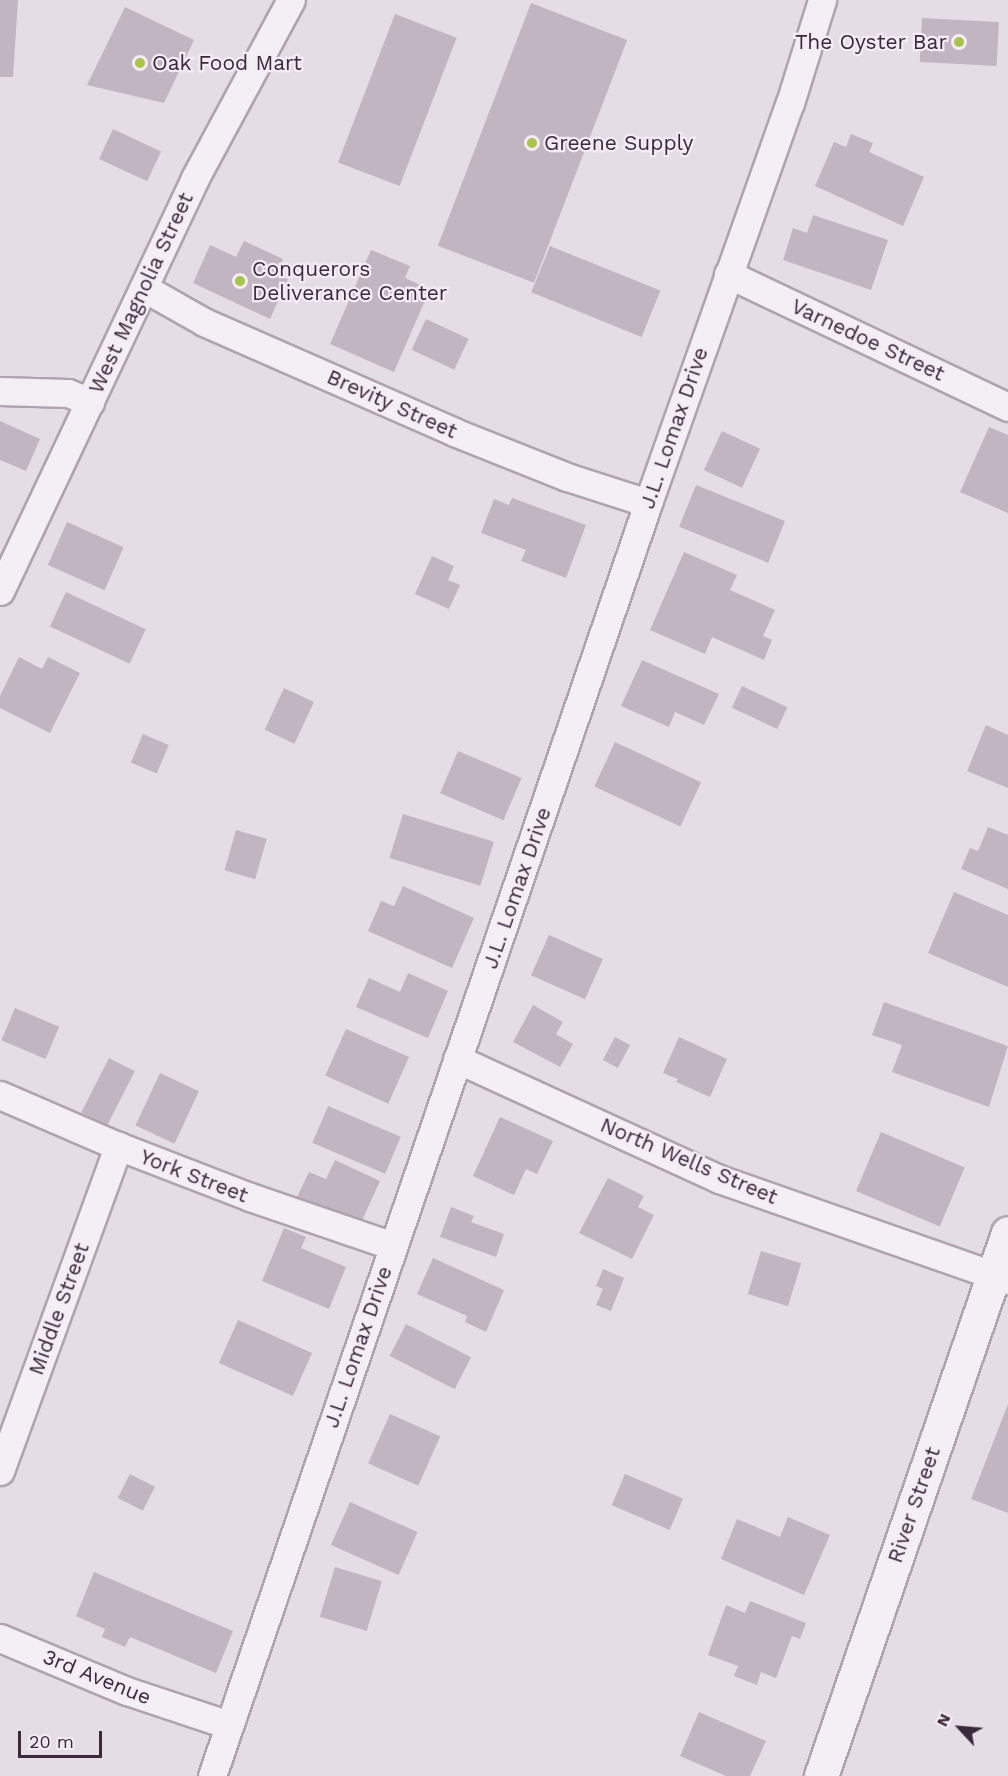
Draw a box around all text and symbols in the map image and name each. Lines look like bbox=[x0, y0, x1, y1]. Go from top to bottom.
place label: The Oyster Bar bbox=[794, 29, 947, 55]
marker: The Oyster Bar bbox=[952, 35, 966, 49]
place label: Oak Food Mart bbox=[152, 50, 302, 76]
marker: Oak Food Mart bbox=[133, 56, 147, 70]
place label: Greene Supply bbox=[544, 130, 693, 156]
marker: Greene Supply bbox=[525, 136, 539, 150]
street label: West Magnolia Street bbox=[83, 188, 199, 398]
place label: Conquerors Deliverance Center bbox=[252, 256, 447, 306]
marker: Conquerors Deliverance Center bbox=[233, 274, 247, 288]
street label: Varnedoe Street bbox=[787, 293, 949, 387]
street label: J.L. Lomax Drive bbox=[634, 344, 714, 512]
street label: Brevity Street bbox=[323, 364, 461, 444]
street label: J.L. Lomax Drive bbox=[477, 804, 557, 972]
street label: North Wells Street bbox=[596, 1112, 782, 1210]
street label: York Street bbox=[136, 1144, 252, 1208]
street label: Middle Street bbox=[23, 1239, 95, 1379]
street label: J.L. Lomax Drive bbox=[318, 1263, 398, 1431]
street label: River Street bbox=[882, 1443, 946, 1567]
street label: 3rd Avenue bbox=[39, 1644, 155, 1710]
north arrow bbox=[930, 1698, 990, 1758]
text: N bbox=[932, 1710, 955, 1729]
scale bar bbox=[21, 1719, 105, 1757]
text: 20 m bbox=[29, 1731, 74, 1752]

